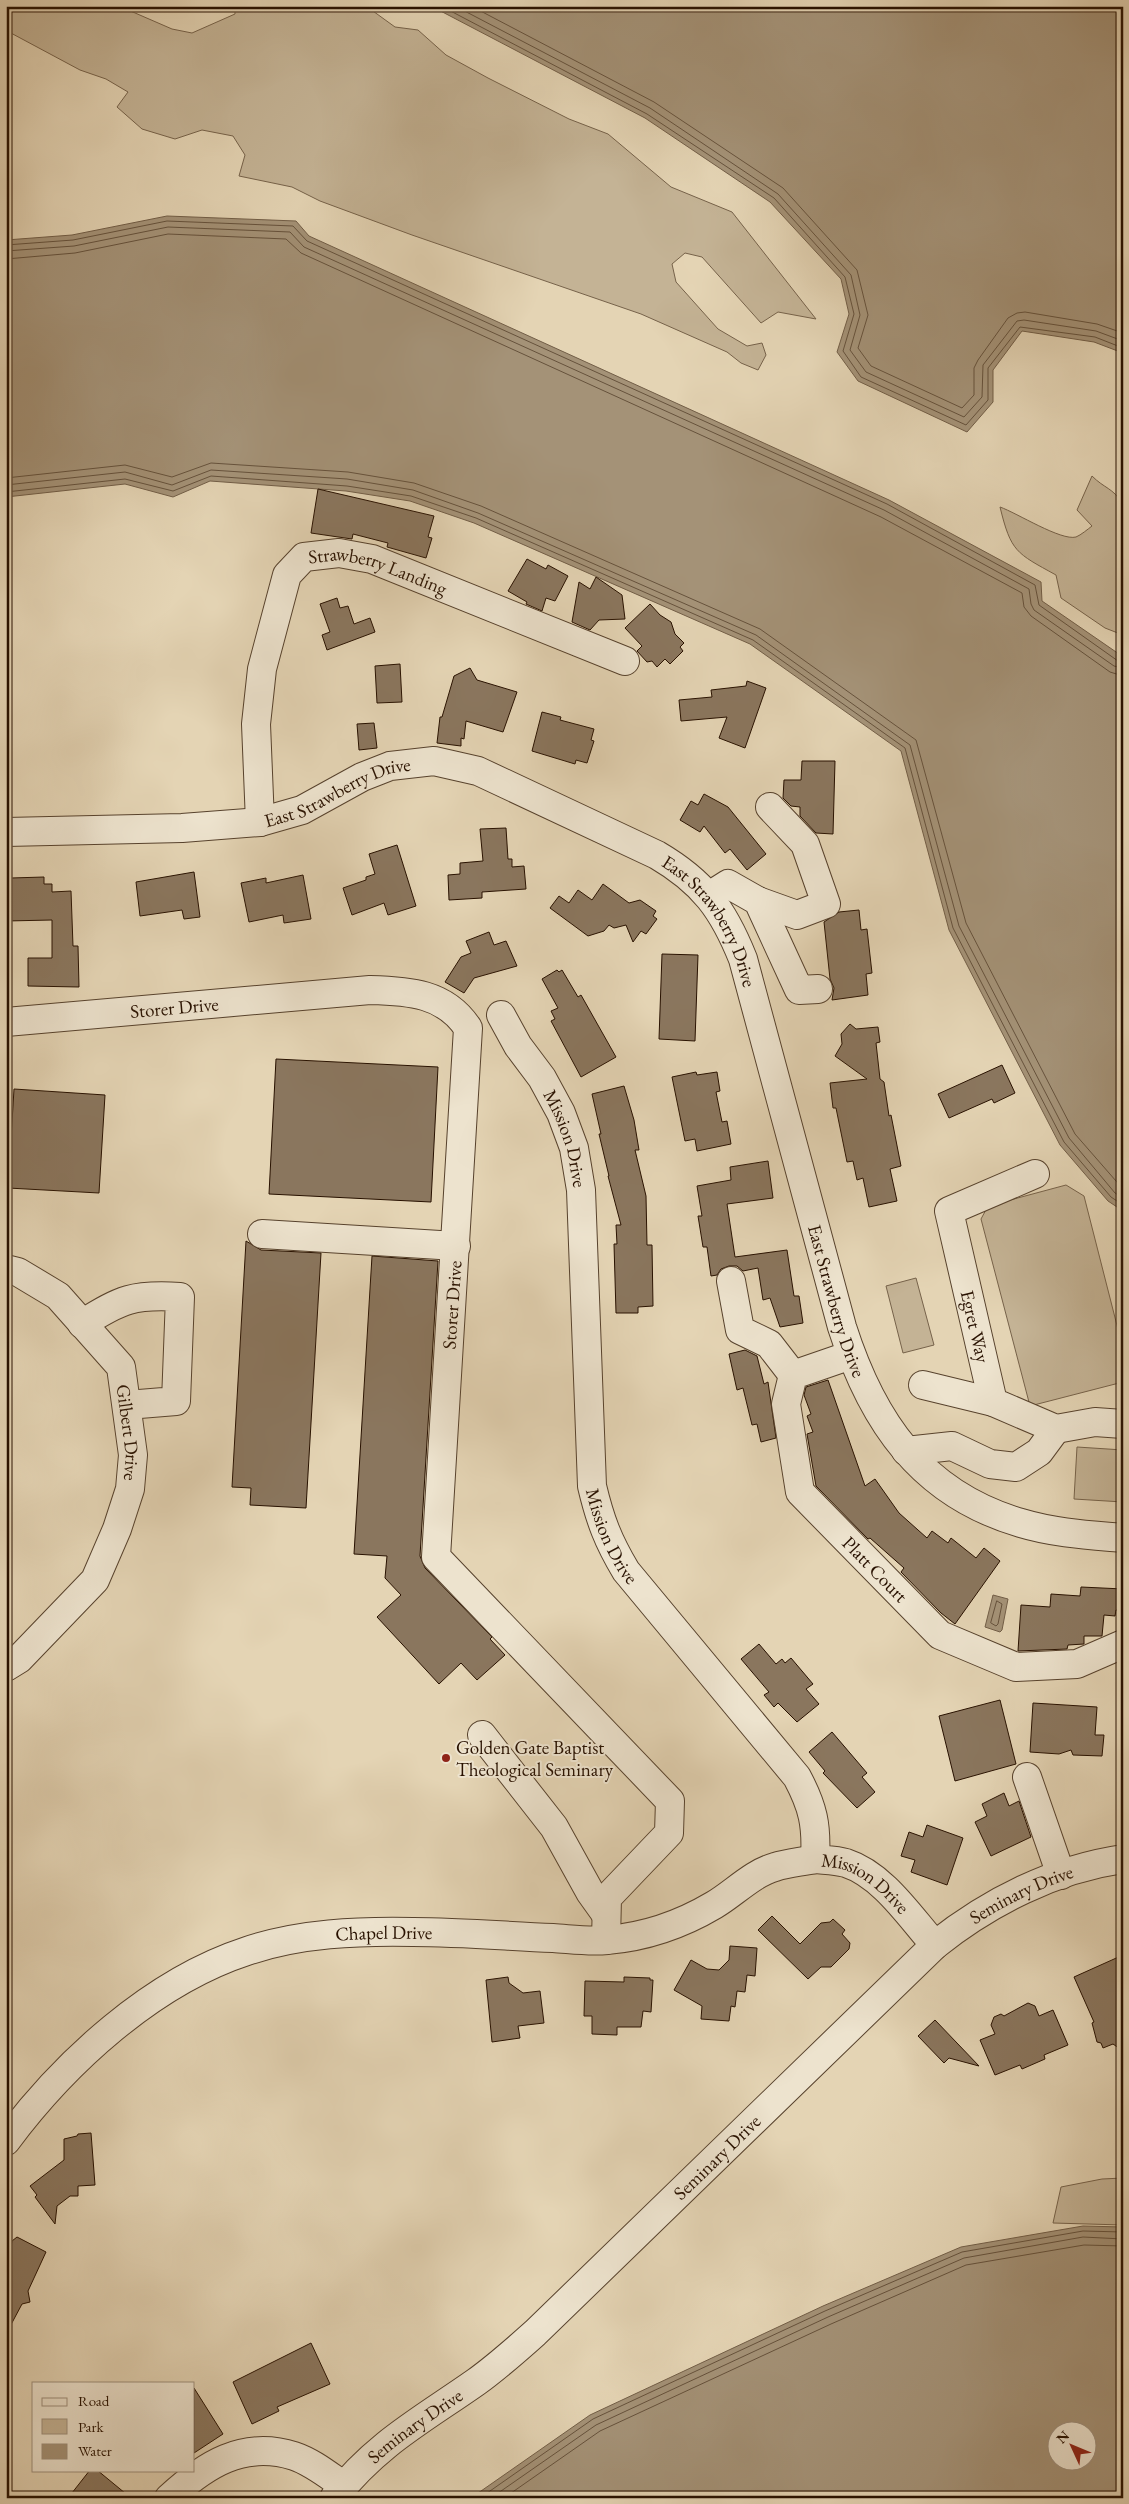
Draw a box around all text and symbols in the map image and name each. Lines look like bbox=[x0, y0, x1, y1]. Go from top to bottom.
street label: Strawberry Landing bbox=[307, 540, 452, 601]
street label: East Strawberry Drive bbox=[261, 751, 412, 833]
street label: East Strawberry Drive bbox=[658, 849, 762, 990]
street label: Storer Drive bbox=[129, 991, 220, 1024]
street label: Mission Drive bbox=[538, 1085, 593, 1189]
street label: East Strawberry Drive bbox=[802, 1222, 872, 1381]
street label: Storer Drive bbox=[436, 1260, 468, 1350]
street label: Egret Way bbox=[955, 1288, 996, 1366]
street label: Gilbert Drive bbox=[111, 1383, 145, 1482]
street label: Mission Drive bbox=[580, 1485, 644, 1589]
street label: Platt Court bbox=[837, 1530, 914, 1608]
place label: Golden Gate Baptist Theological Seminary bbox=[456, 1735, 614, 1782]
marker: Golden Gate Baptist Theological Seminary bbox=[440, 1752, 452, 1764]
street label: Mission Drive bbox=[820, 1847, 916, 1919]
street label: Seminary Drive bbox=[964, 1859, 1076, 1929]
street label: Chapel Drive bbox=[334, 1919, 432, 1946]
street label: Seminary Drive bbox=[668, 2109, 766, 2205]
legend bbox=[32, 2382, 195, 2472]
street label: Seminary Drive bbox=[361, 2382, 467, 2469]
text: Road bbox=[78, 2391, 110, 2410]
text: Park bbox=[78, 2417, 105, 2436]
north arrow bbox=[1046, 2422, 1096, 2472]
text: N bbox=[1052, 2426, 1074, 2447]
text: Water bbox=[78, 2441, 112, 2460]

